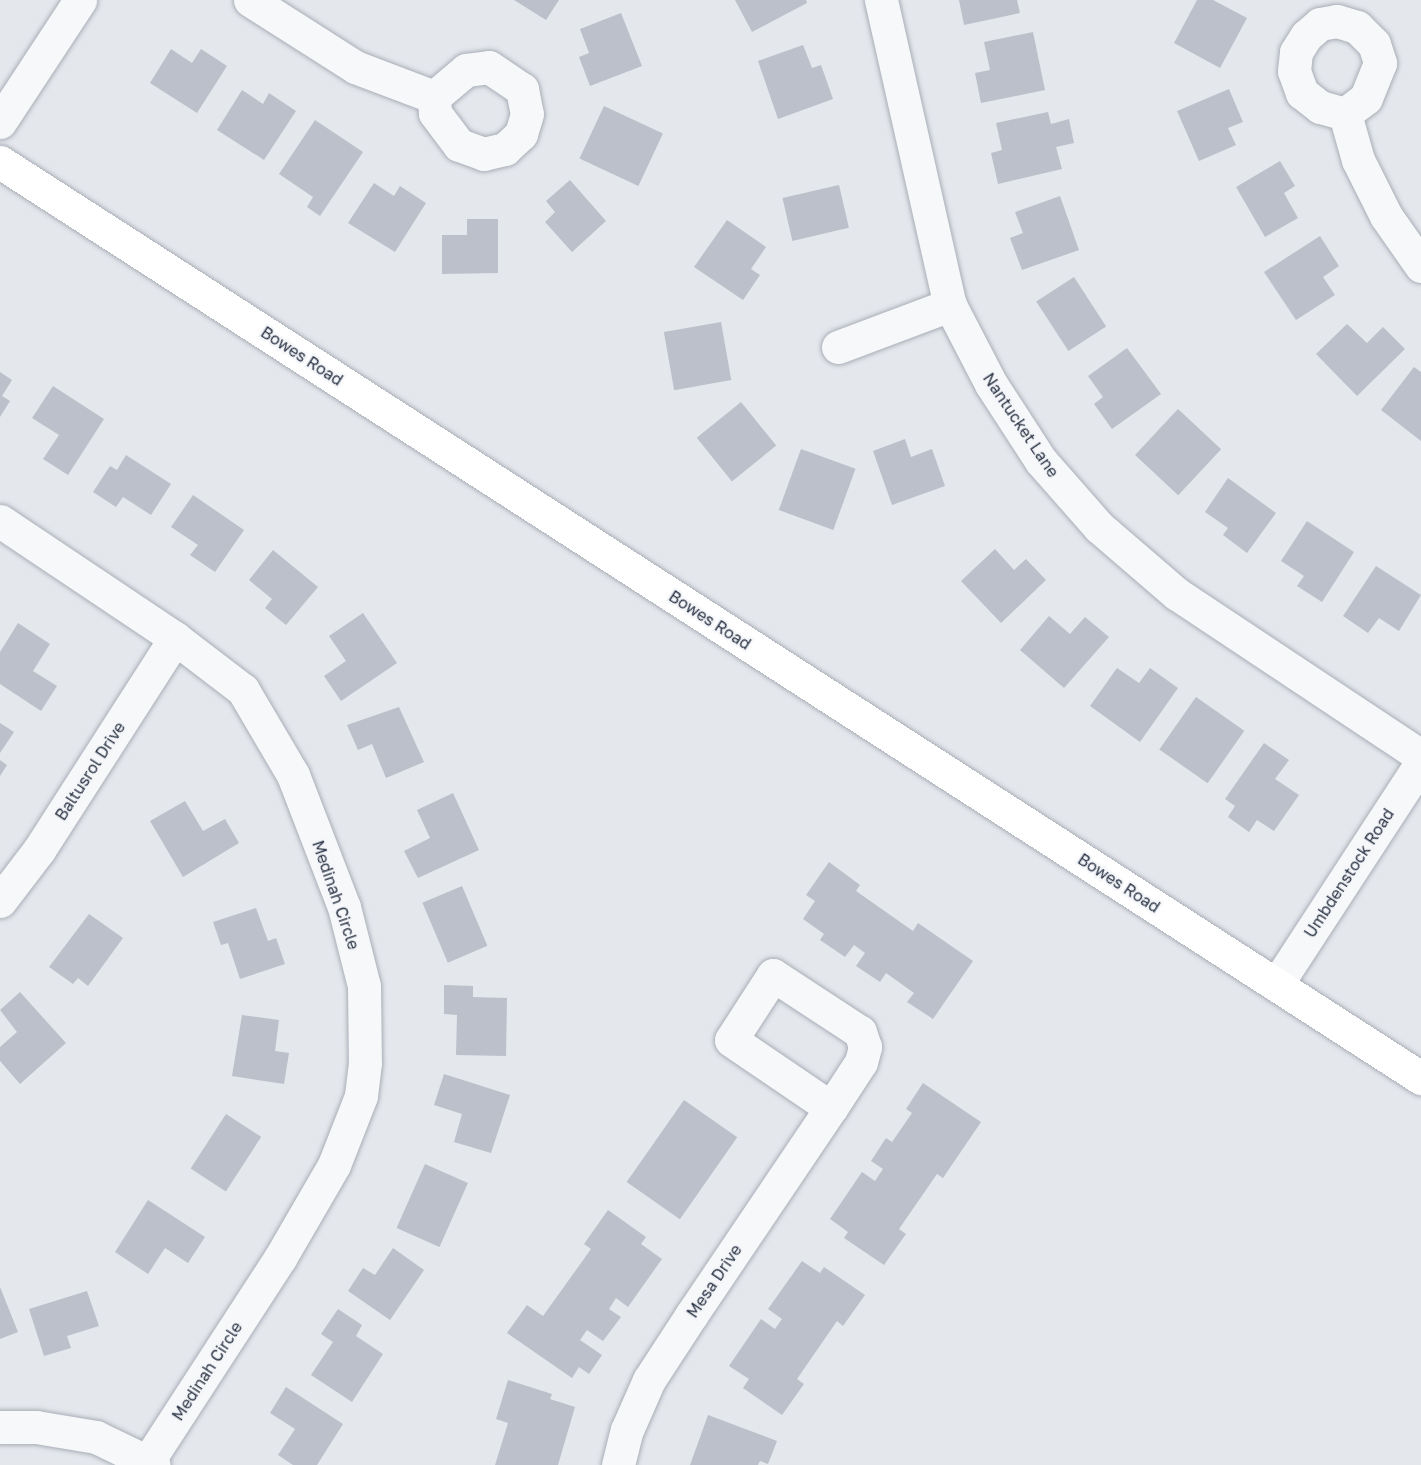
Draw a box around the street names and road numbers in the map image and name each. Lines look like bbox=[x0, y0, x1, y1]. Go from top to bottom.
street label: Bowes Road bbox=[257, 322, 347, 390]
street label: Nantucket Lane bbox=[979, 369, 1063, 481]
street label: Bowes Road bbox=[665, 586, 755, 654]
street label: Baltusrol Drive bbox=[51, 718, 129, 824]
street label: Umbdenstock Road bbox=[1300, 805, 1398, 941]
street label: Medinah Circle bbox=[308, 838, 364, 952]
street label: Bowes Road bbox=[1074, 849, 1164, 917]
street label: Mesa Drive bbox=[682, 1241, 746, 1321]
street label: Medinah Circle bbox=[168, 1318, 246, 1424]

